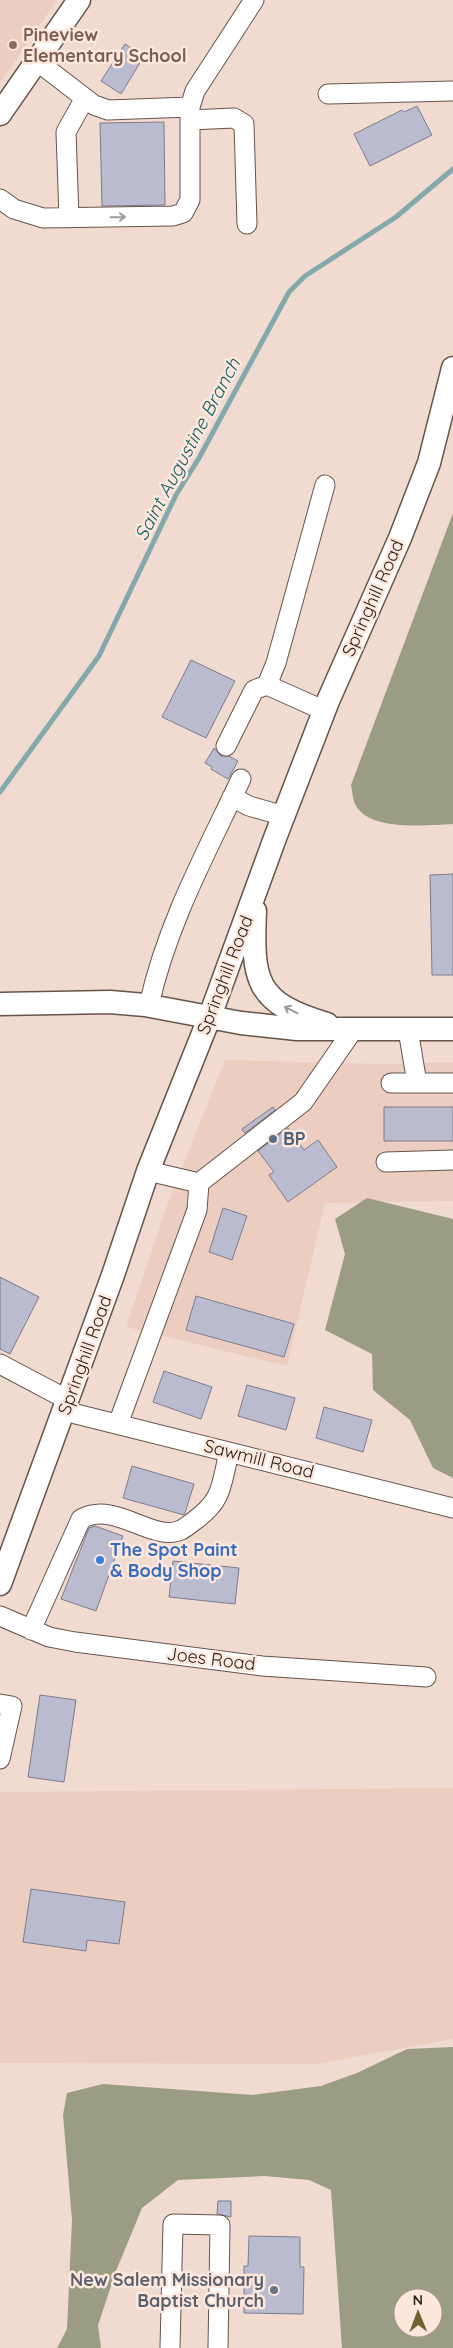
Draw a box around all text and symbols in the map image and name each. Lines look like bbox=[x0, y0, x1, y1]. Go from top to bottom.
place label: Pineview Elementary School bbox=[23, 23, 187, 67]
marker: Pineview Elementary School bbox=[7, 39, 19, 51]
one-way arrow bbox=[110, 212, 126, 222]
water label: Saint Augustine Branch bbox=[129, 353, 246, 544]
street label: Springhill Road bbox=[337, 536, 409, 660]
street label: Springhill Road bbox=[191, 912, 258, 1037]
one-way arrow bbox=[283, 1004, 298, 1014]
place label: BP bbox=[283, 1127, 306, 1150]
marker: BP bbox=[267, 1133, 279, 1145]
street label: Springhill Road bbox=[52, 1292, 117, 1418]
street label: Sawmill Road bbox=[202, 1434, 317, 1483]
place label: The Spot Paint & Body Shop bbox=[110, 1538, 238, 1582]
marker: The Spot Paint & Body Shop bbox=[94, 1554, 106, 1566]
street label: Joes Road bbox=[165, 1642, 257, 1675]
place label: New Salem Missionary Baptist Church bbox=[70, 2268, 264, 2312]
marker: New Salem Missionary Baptist Church bbox=[268, 2284, 280, 2296]
north arrow bbox=[393, 2288, 443, 2338]
text: N bbox=[412, 2291, 423, 2309]

